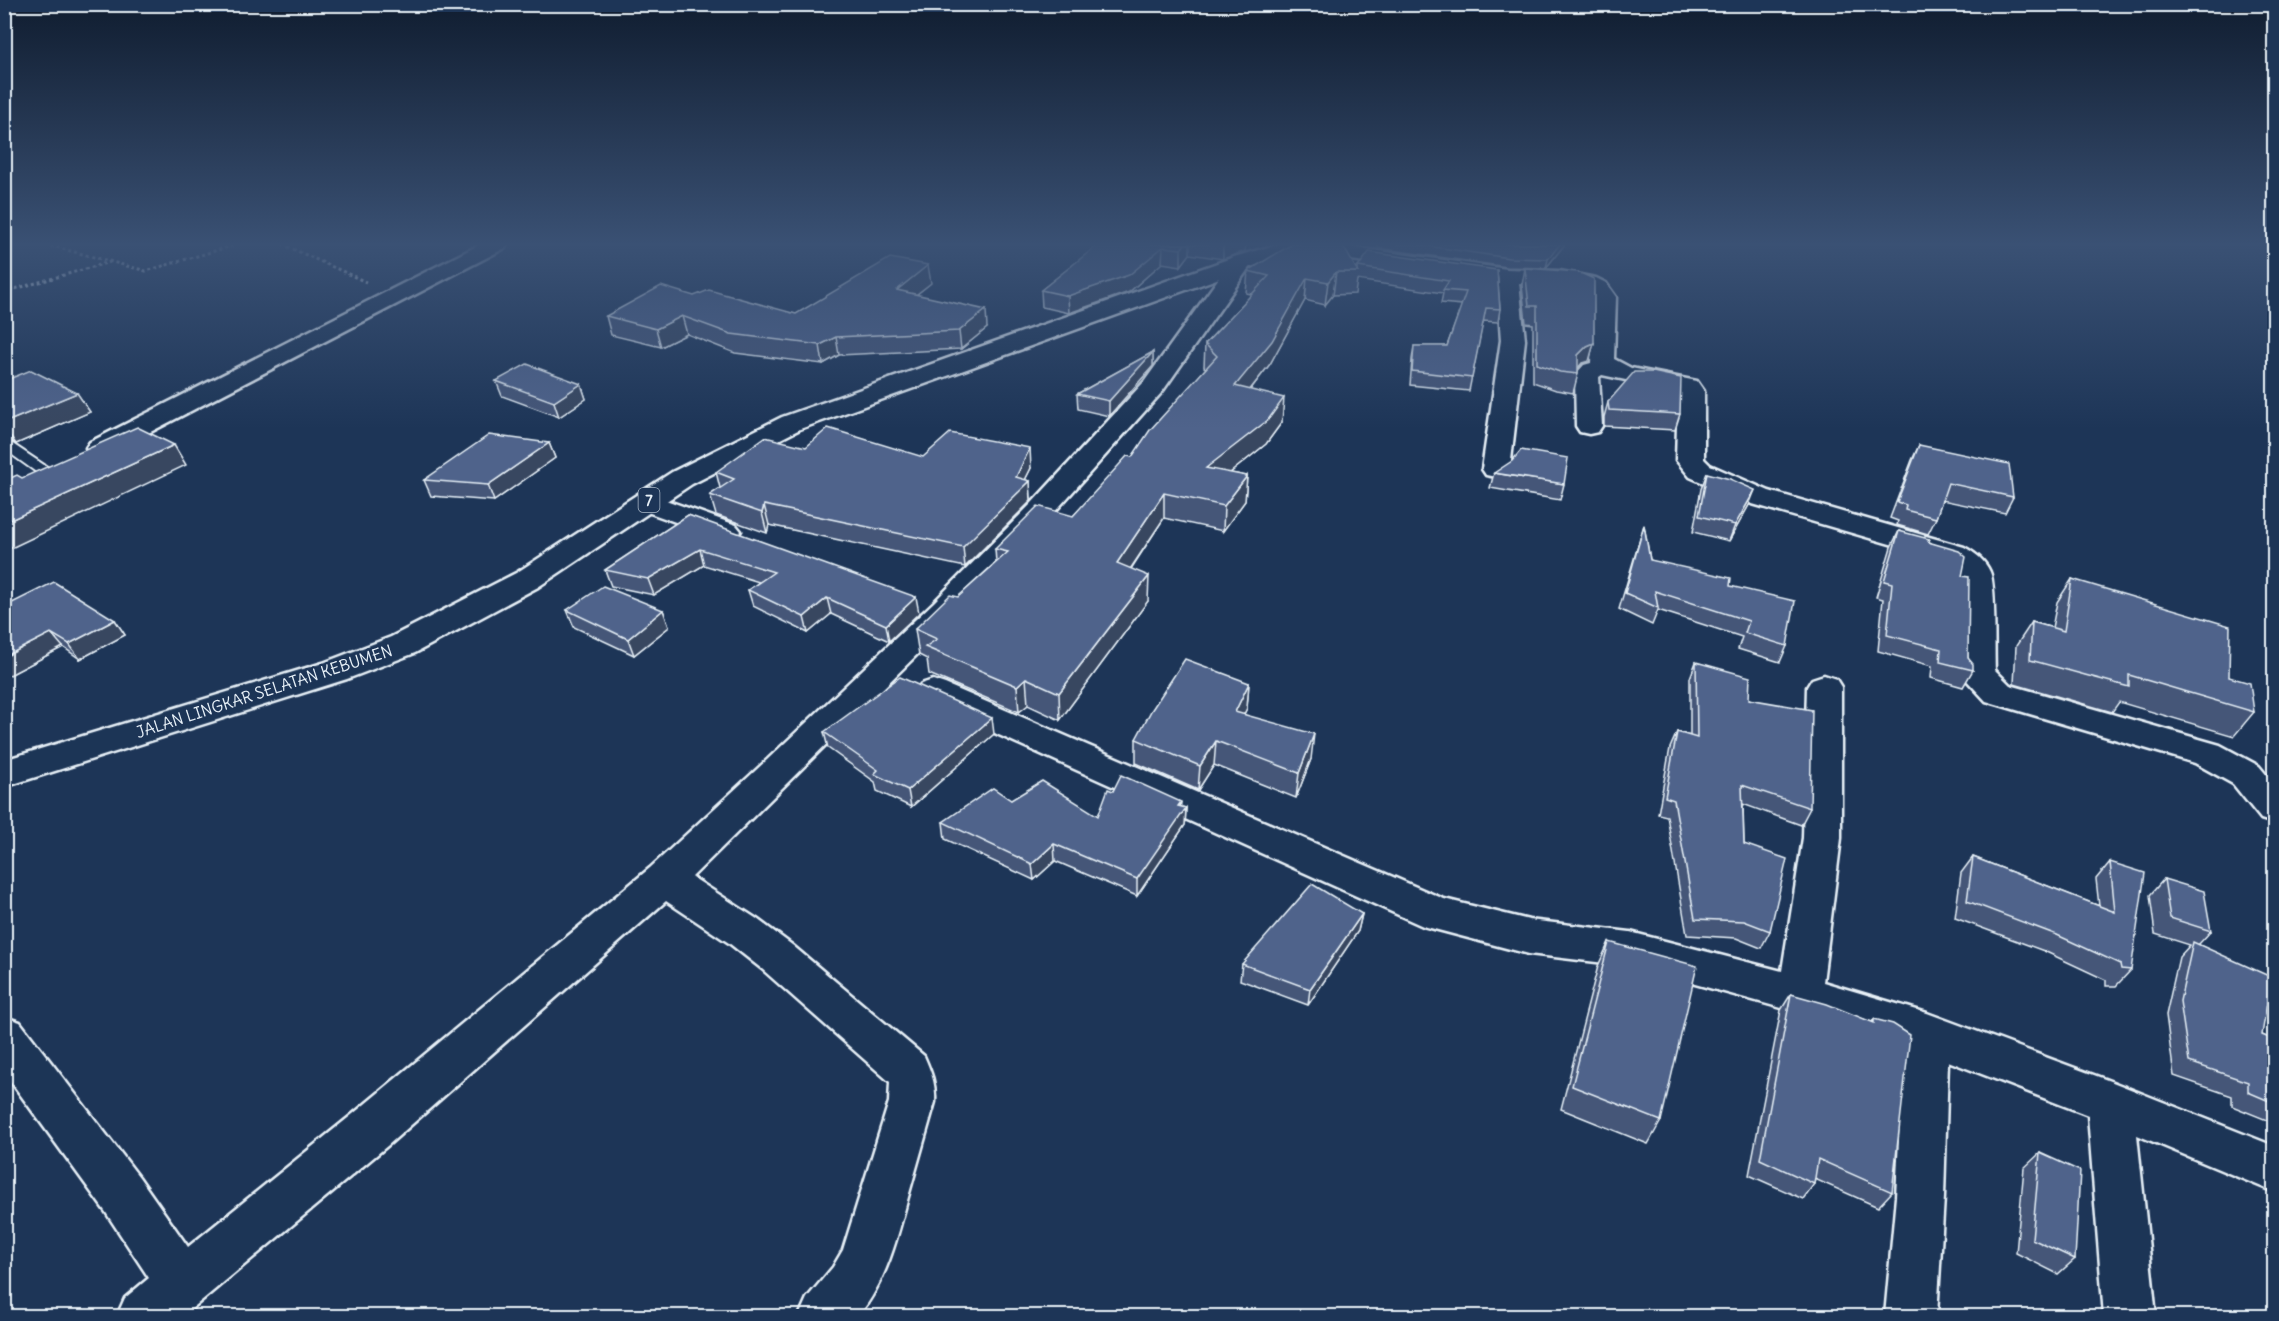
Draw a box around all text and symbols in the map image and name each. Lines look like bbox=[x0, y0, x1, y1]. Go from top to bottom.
road number: 7 bbox=[638, 488, 660, 512]
street label: JALAN LINGKAR SELATAN KEBUMEN bbox=[133, 640, 395, 742]

